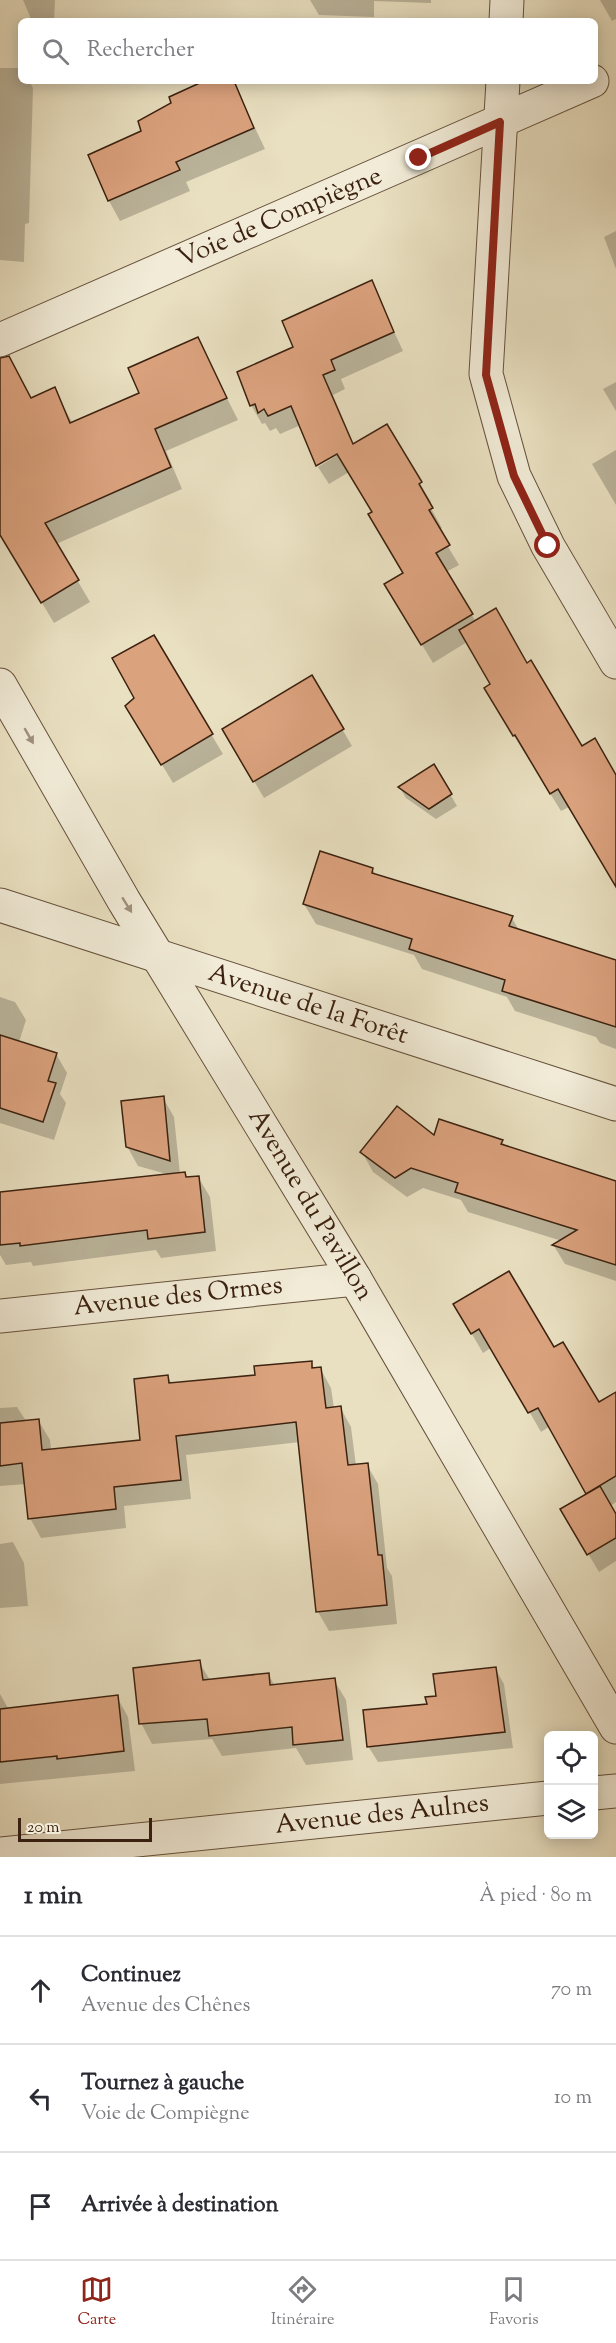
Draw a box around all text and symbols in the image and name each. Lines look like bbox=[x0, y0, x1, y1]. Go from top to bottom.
search box bbox=[18, 18, 598, 84]
icon: search bbox=[39, 35, 72, 68]
text: Rechercher bbox=[87, 35, 194, 67]
route end bbox=[405, 144, 431, 170]
street label: Voie de Compiègne bbox=[172, 158, 388, 278]
route start bbox=[534, 532, 560, 558]
one-way arrow bbox=[24, 728, 34, 745]
one-way arrow bbox=[121, 897, 132, 913]
street label: Avenue de la Forêt bbox=[203, 955, 413, 1055]
street label: Avenue du Pavillon bbox=[238, 1102, 382, 1308]
street label: Avenue des Ormes bbox=[72, 1268, 284, 1326]
map controls bbox=[544, 1731, 598, 1839]
button: locate bbox=[544, 1731, 598, 1785]
street label: Avenue des Aulnes bbox=[273, 1785, 491, 1845]
button: layers bbox=[544, 1785, 598, 1839]
scale bar bbox=[18, 1815, 152, 1842]
text: 20 m bbox=[27, 1817, 60, 1840]
text: 1 min bbox=[24, 1878, 83, 1915]
text: À pied · 80 m bbox=[479, 1882, 592, 1911]
text: Continuez bbox=[81, 1960, 181, 1992]
icon: ahead bbox=[24, 1974, 57, 2007]
text: 70 m bbox=[551, 1976, 592, 2005]
text: Avenue des Chênes bbox=[81, 1992, 250, 2021]
text: Tournez à gauche bbox=[81, 2068, 244, 2100]
icon: left bbox=[24, 2082, 57, 2115]
text: 10 m bbox=[554, 2084, 592, 2113]
text: Voie de Compiègne bbox=[81, 2100, 250, 2129]
icon: arrive bbox=[24, 2190, 57, 2223]
text: Arrivée à destination bbox=[81, 2190, 278, 2222]
tab: Carte bbox=[77, 2273, 116, 2332]
tab: Itinéraire bbox=[271, 2273, 334, 2332]
tab: Favoris bbox=[489, 2273, 539, 2332]

